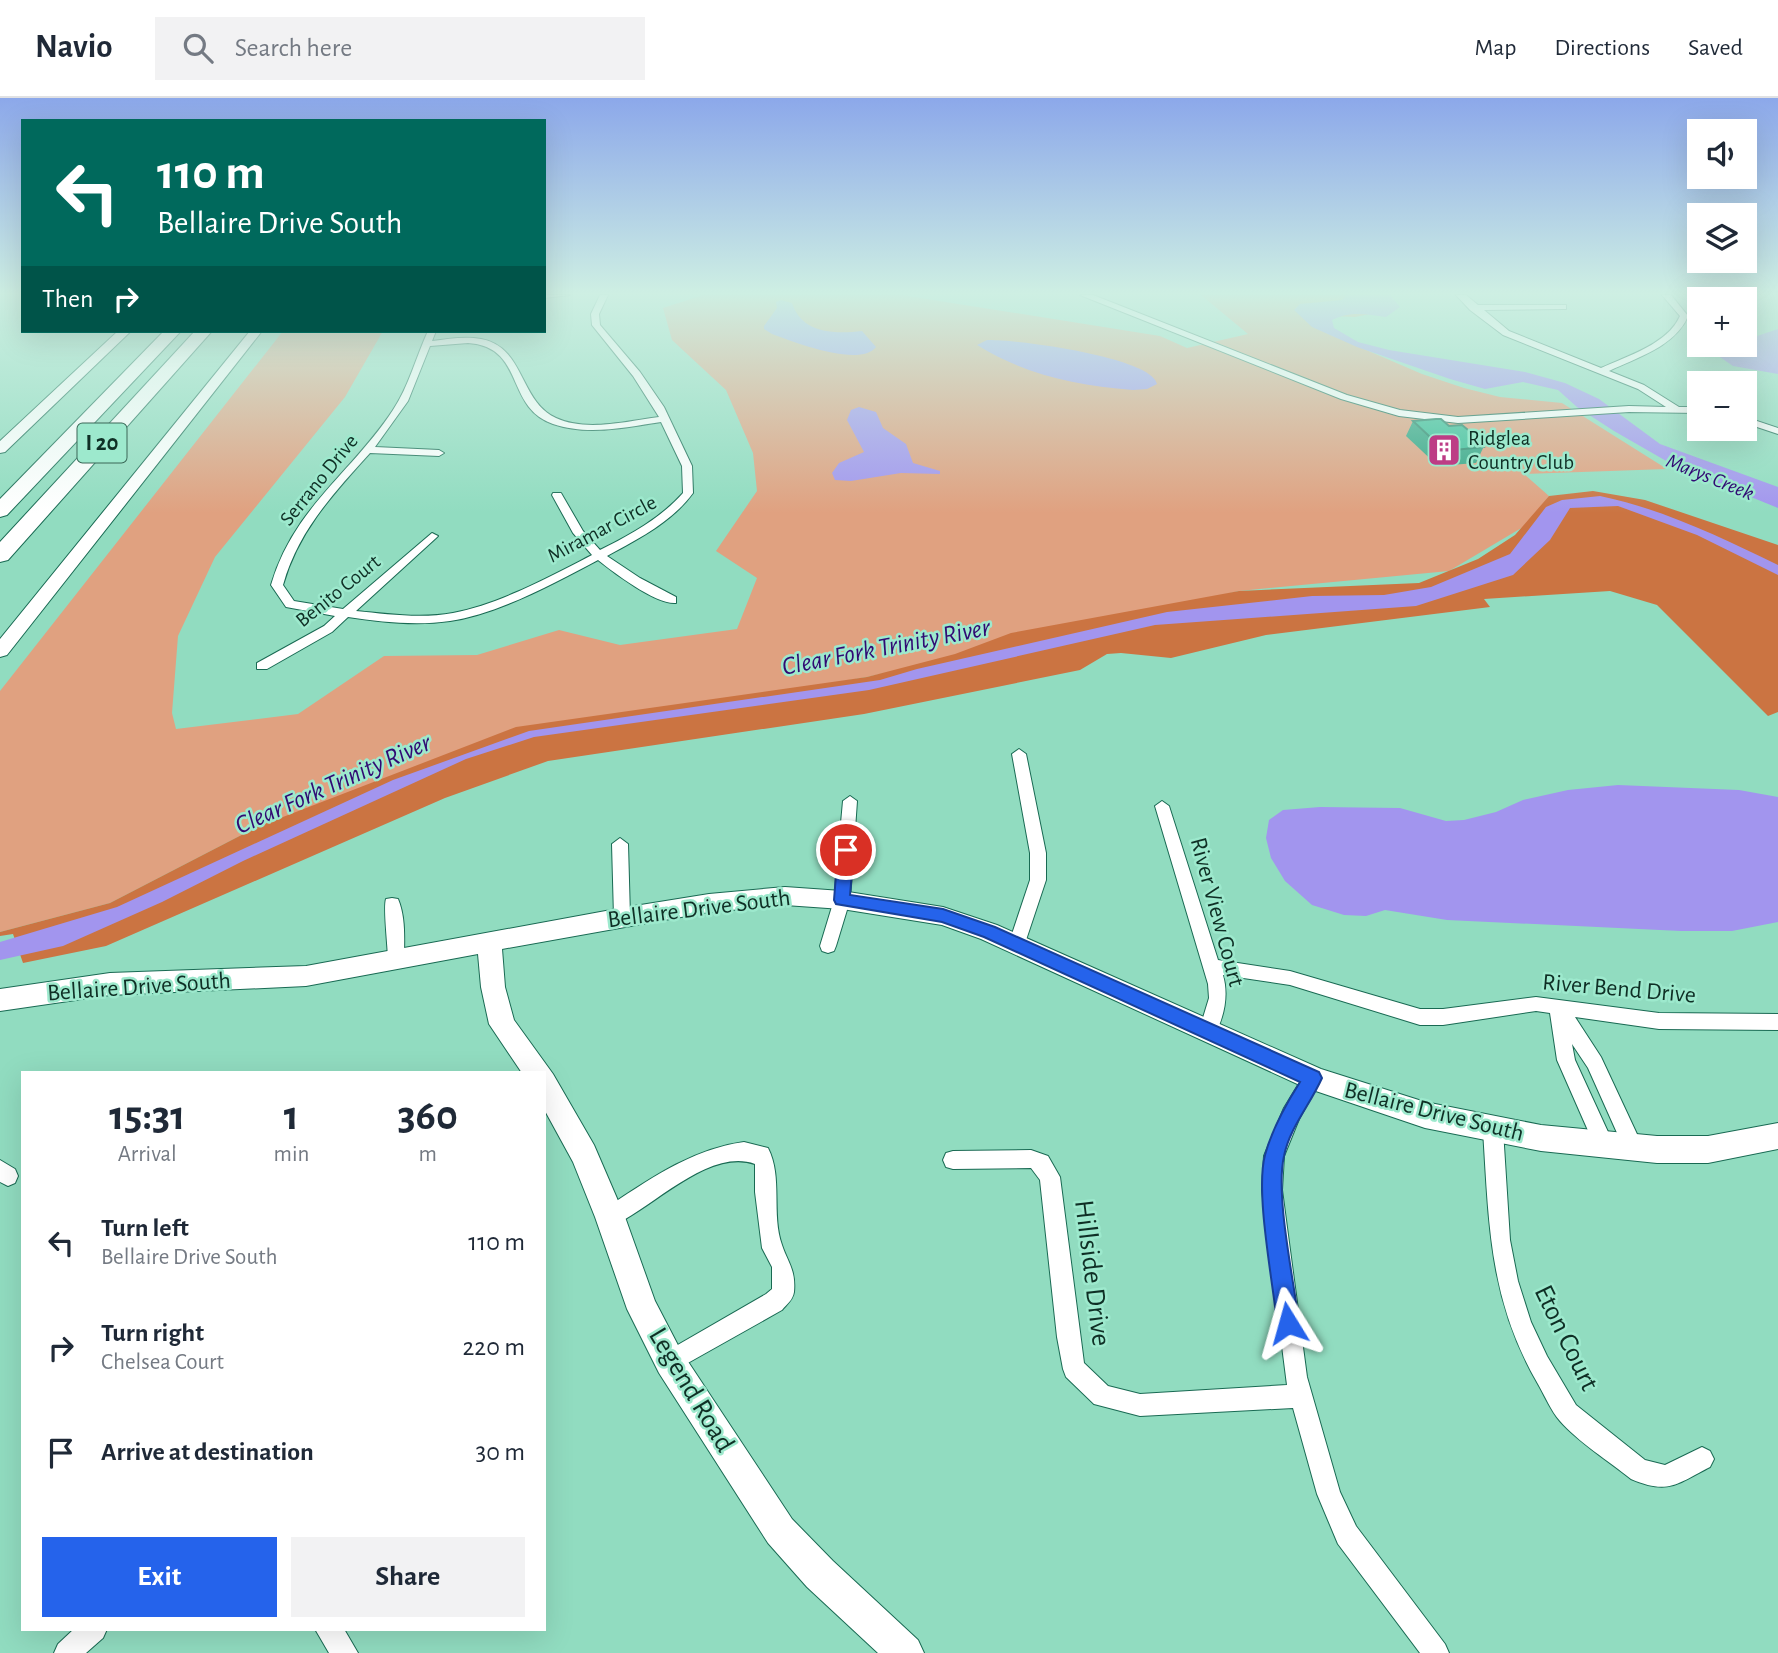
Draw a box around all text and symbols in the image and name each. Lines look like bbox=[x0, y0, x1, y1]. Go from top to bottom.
search box bbox=[155, 17, 645, 80]
icon: search bbox=[179, 29, 217, 67]
text: Navio bbox=[35, 31, 113, 64]
text: Search here bbox=[235, 35, 352, 61]
text: Map bbox=[1474, 36, 1516, 60]
text: Directions bbox=[1554, 36, 1650, 60]
text: Saved bbox=[1688, 36, 1743, 60]
map controls bbox=[1687, 119, 1757, 441]
button: sound bbox=[1687, 119, 1757, 189]
icon: left bbox=[42, 147, 133, 238]
text: 110 m bbox=[157, 149, 265, 198]
button: layers bbox=[1687, 203, 1757, 273]
text: Bellaire Drive South bbox=[157, 207, 402, 239]
icon: right bbox=[107, 280, 145, 318]
text: Then bbox=[42, 286, 93, 312]
button: + bbox=[1687, 287, 1757, 357]
button: − bbox=[1687, 371, 1757, 441]
road number: I 20 bbox=[78, 424, 126, 462]
place label: Ridglea Country Club bbox=[1468, 428, 1574, 473]
street label: Serrano Drive bbox=[276, 431, 362, 529]
building icon: Ridglea Country Club bbox=[1425, 431, 1463, 469]
water label: Marys Creek bbox=[1663, 450, 1757, 504]
street label: Miramar Circle bbox=[544, 492, 660, 566]
street label: Benito Court bbox=[292, 551, 384, 631]
water label: Clear Fork Trinity River bbox=[780, 614, 994, 680]
water label: Clear Fork Trinity River bbox=[231, 729, 436, 839]
pin bbox=[816, 820, 876, 880]
icon: arrive bbox=[827, 831, 865, 869]
street label: River View Court bbox=[1186, 835, 1249, 990]
street label: Bellaire Drive South bbox=[606, 886, 792, 932]
street label: Bellaire Drive South bbox=[46, 969, 232, 1005]
street label: River Bend Drive bbox=[1541, 970, 1697, 1008]
street label: Bellaire Drive South bbox=[1342, 1078, 1526, 1146]
text: 15:31 bbox=[109, 1095, 185, 1137]
text: 1 bbox=[284, 1095, 299, 1137]
text: 360 bbox=[398, 1095, 458, 1137]
text: Arrival bbox=[118, 1143, 177, 1166]
text: min bbox=[273, 1143, 309, 1166]
text: m bbox=[418, 1143, 437, 1166]
street label: Hillside Drive bbox=[1069, 1198, 1115, 1348]
text: Turn left bbox=[101, 1215, 189, 1241]
icon: left bbox=[42, 1224, 80, 1262]
text: 110 m bbox=[468, 1229, 525, 1255]
text: Bellaire Drive South bbox=[101, 1246, 277, 1269]
street label: Eton Court bbox=[1528, 1281, 1604, 1395]
position arrow bbox=[1251, 1286, 1325, 1360]
text: Turn right bbox=[101, 1320, 204, 1346]
street label: Legend Road bbox=[643, 1323, 739, 1457]
icon: right bbox=[42, 1329, 80, 1367]
text: 220 m bbox=[463, 1334, 525, 1360]
text: Chelsea Court bbox=[101, 1351, 224, 1374]
icon: arrive bbox=[42, 1434, 80, 1472]
text: Arrive at destination bbox=[101, 1439, 314, 1465]
text: 30 m bbox=[475, 1439, 525, 1465]
button: Exit bbox=[42, 1537, 277, 1617]
button: Share bbox=[291, 1537, 525, 1617]

